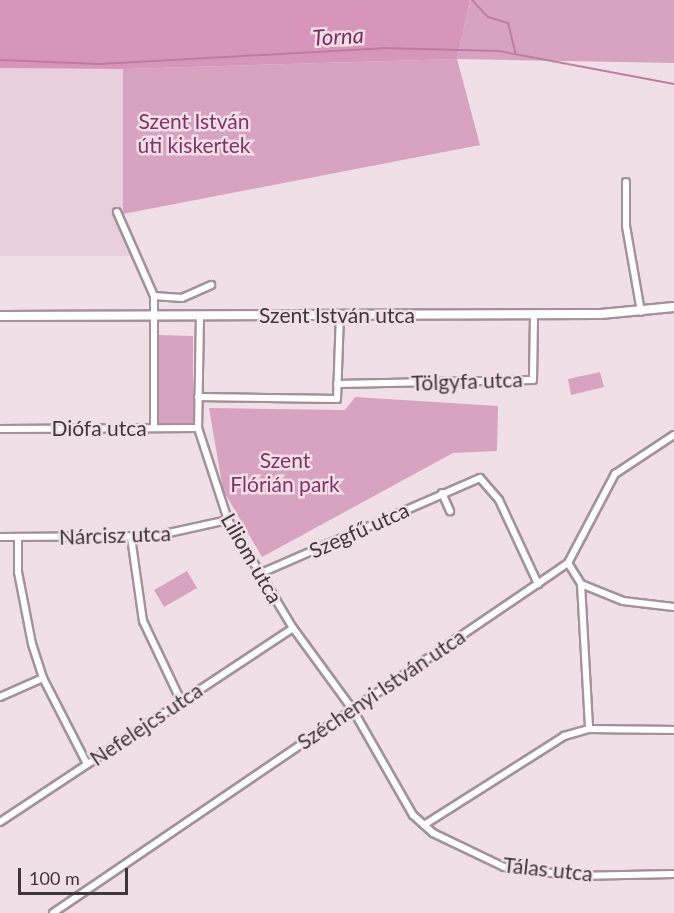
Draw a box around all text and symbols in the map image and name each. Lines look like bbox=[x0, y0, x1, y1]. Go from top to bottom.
water label: Torna bbox=[312, 21, 364, 51]
park label: Szent István úti kiskertek bbox=[138, 108, 250, 158]
street label: Szent István utca bbox=[259, 302, 415, 328]
street label: Tölgyfa utca bbox=[411, 366, 523, 396]
street label: Diófa utca bbox=[51, 415, 147, 441]
park label: Szent Flórián park bbox=[230, 447, 340, 497]
street label: Szegfű utca bbox=[305, 497, 413, 563]
street label: Liliom utca bbox=[216, 508, 288, 608]
street label: Nárcisz utca bbox=[59, 520, 171, 550]
street label: Széchenyi István utca bbox=[292, 623, 470, 755]
street label: Nefelejcs utca bbox=[85, 677, 207, 771]
street label: Tálas utca bbox=[502, 852, 594, 886]
scale bar bbox=[21, 856, 130, 894]
text: 100 m bbox=[29, 867, 80, 889]

